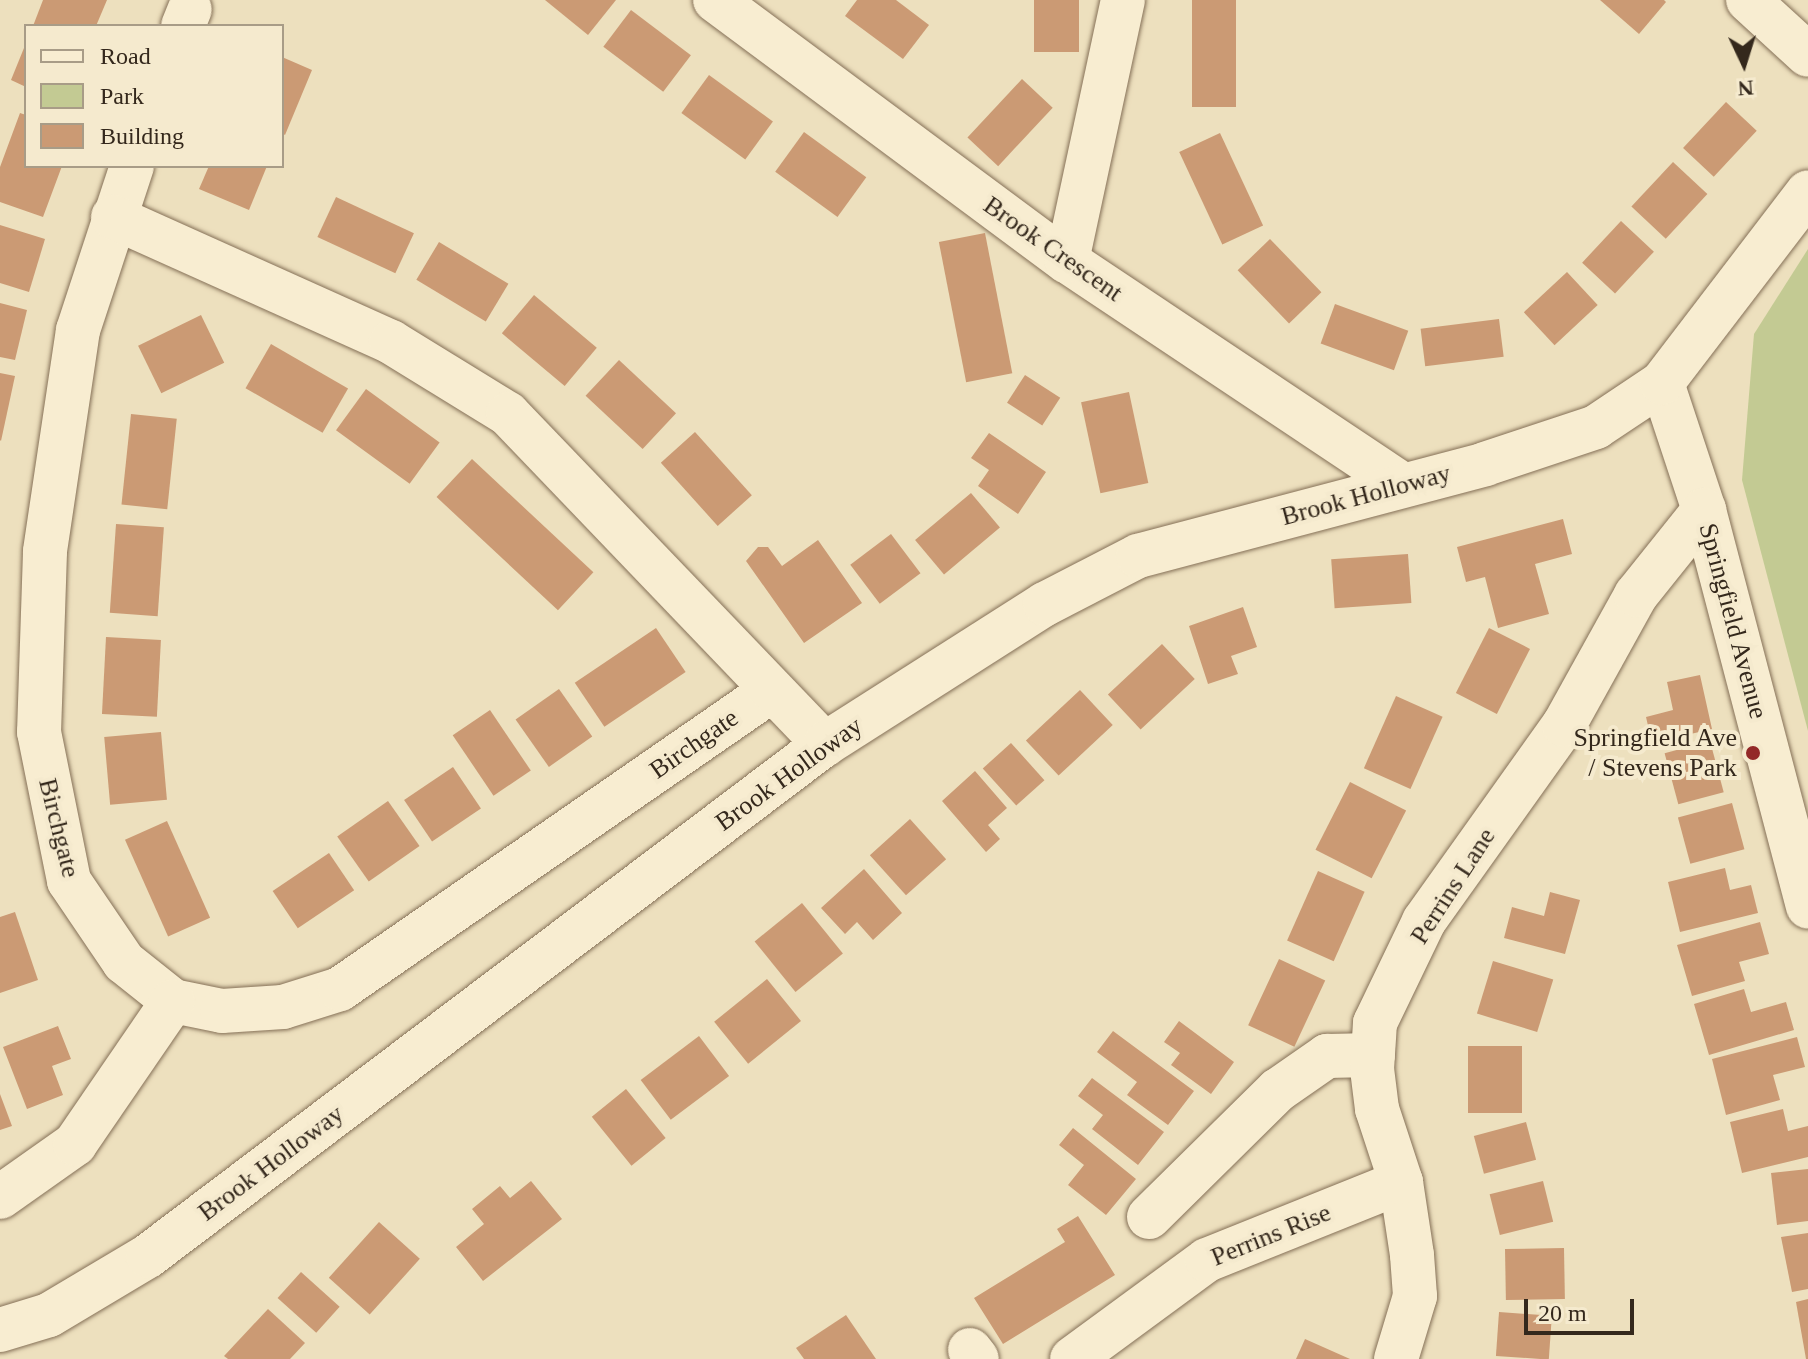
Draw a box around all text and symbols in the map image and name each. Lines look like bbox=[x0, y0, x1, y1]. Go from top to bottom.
legend bbox=[24, 24, 284, 168]
north arrow bbox=[1704, 24, 1784, 104]
text: Road bbox=[100, 43, 151, 69]
text: N bbox=[1737, 75, 1755, 101]
text: Park bbox=[100, 83, 144, 109]
text: Building bbox=[100, 123, 184, 149]
street label: Brook Crescent bbox=[978, 190, 1128, 308]
street label: Brook Holloway bbox=[1278, 457, 1454, 533]
street label: Springfield Avenue bbox=[1692, 519, 1774, 723]
street label: Birchgate bbox=[644, 702, 744, 786]
street label: Brook Holloway bbox=[709, 710, 869, 838]
place label: Springfield Ave / Stevens Park bbox=[1572, 722, 1737, 784]
marker: Springfield Ave / Stevens Park bbox=[1744, 744, 1762, 762]
street label: Birchgate bbox=[32, 775, 86, 881]
street label: Perrins Lane bbox=[1404, 822, 1502, 950]
street label: Brook Holloway bbox=[192, 1098, 350, 1228]
street label: Perrins Rise bbox=[1207, 1197, 1335, 1273]
scale bar bbox=[1528, 1283, 1638, 1333]
text: 20 m bbox=[1538, 1300, 1587, 1326]

